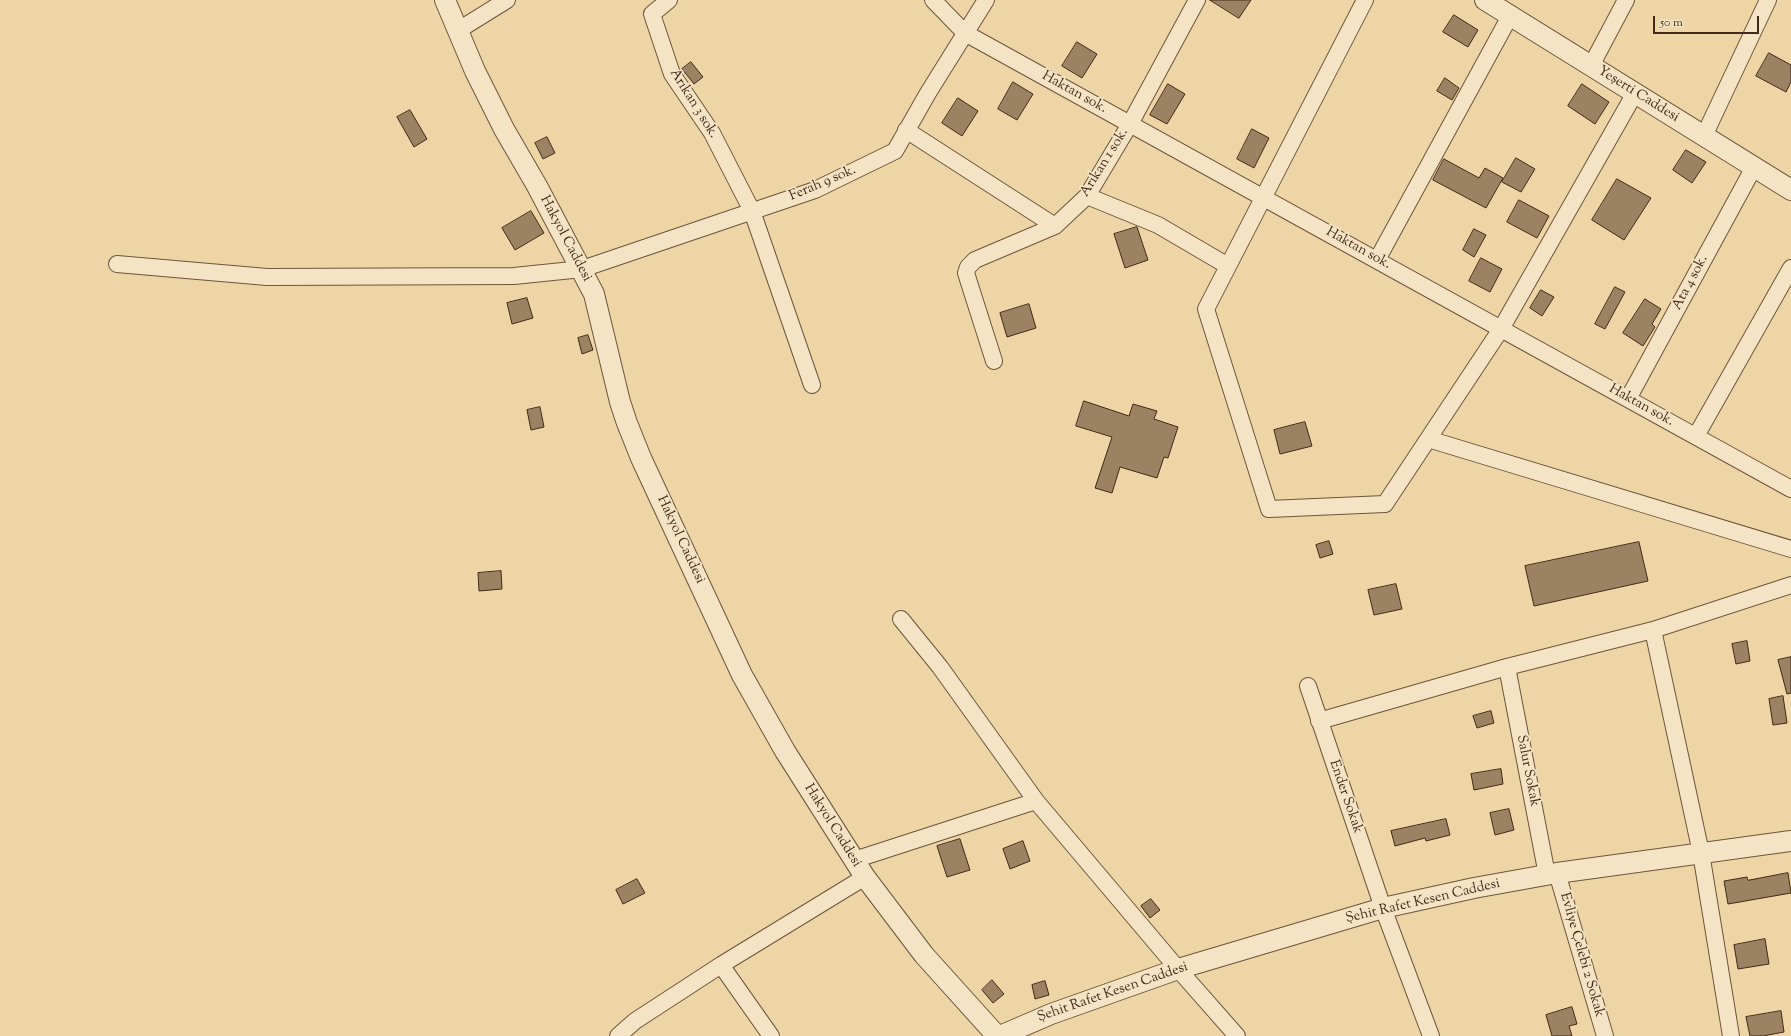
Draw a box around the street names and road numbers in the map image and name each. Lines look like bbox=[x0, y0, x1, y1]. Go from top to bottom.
street label: Yeşerti Caddesi bbox=[1594, 63, 1682, 127]
street label: Arıkan 3 sok. bbox=[665, 66, 721, 142]
street label: Haktan sok. bbox=[1039, 68, 1109, 118]
street label: Arıkan 1 sok. bbox=[1077, 126, 1133, 200]
street label: Ferah 9 sok. bbox=[787, 162, 859, 206]
street label: Hakyol Caddesi bbox=[535, 193, 595, 285]
street label: Haktan sok. bbox=[1323, 224, 1393, 274]
street label: Ata 4 sok. bbox=[1670, 253, 1712, 313]
street label: Haktan sok. bbox=[1606, 381, 1676, 431]
street label: Hakyol Caddesi bbox=[652, 493, 708, 587]
street label: Salur Sokak bbox=[1512, 734, 1542, 808]
street label: Ender Sokak bbox=[1325, 758, 1365, 836]
street label: Hakyol Caddesi bbox=[800, 781, 864, 871]
street label: Şehit Rafet Kesen Caddesi bbox=[1344, 876, 1502, 928]
street label: Evliye Çelebi 2 Sokak bbox=[1555, 891, 1607, 1019]
street label: Şehit Rafet Kesen Caddesi bbox=[1035, 959, 1191, 1027]

